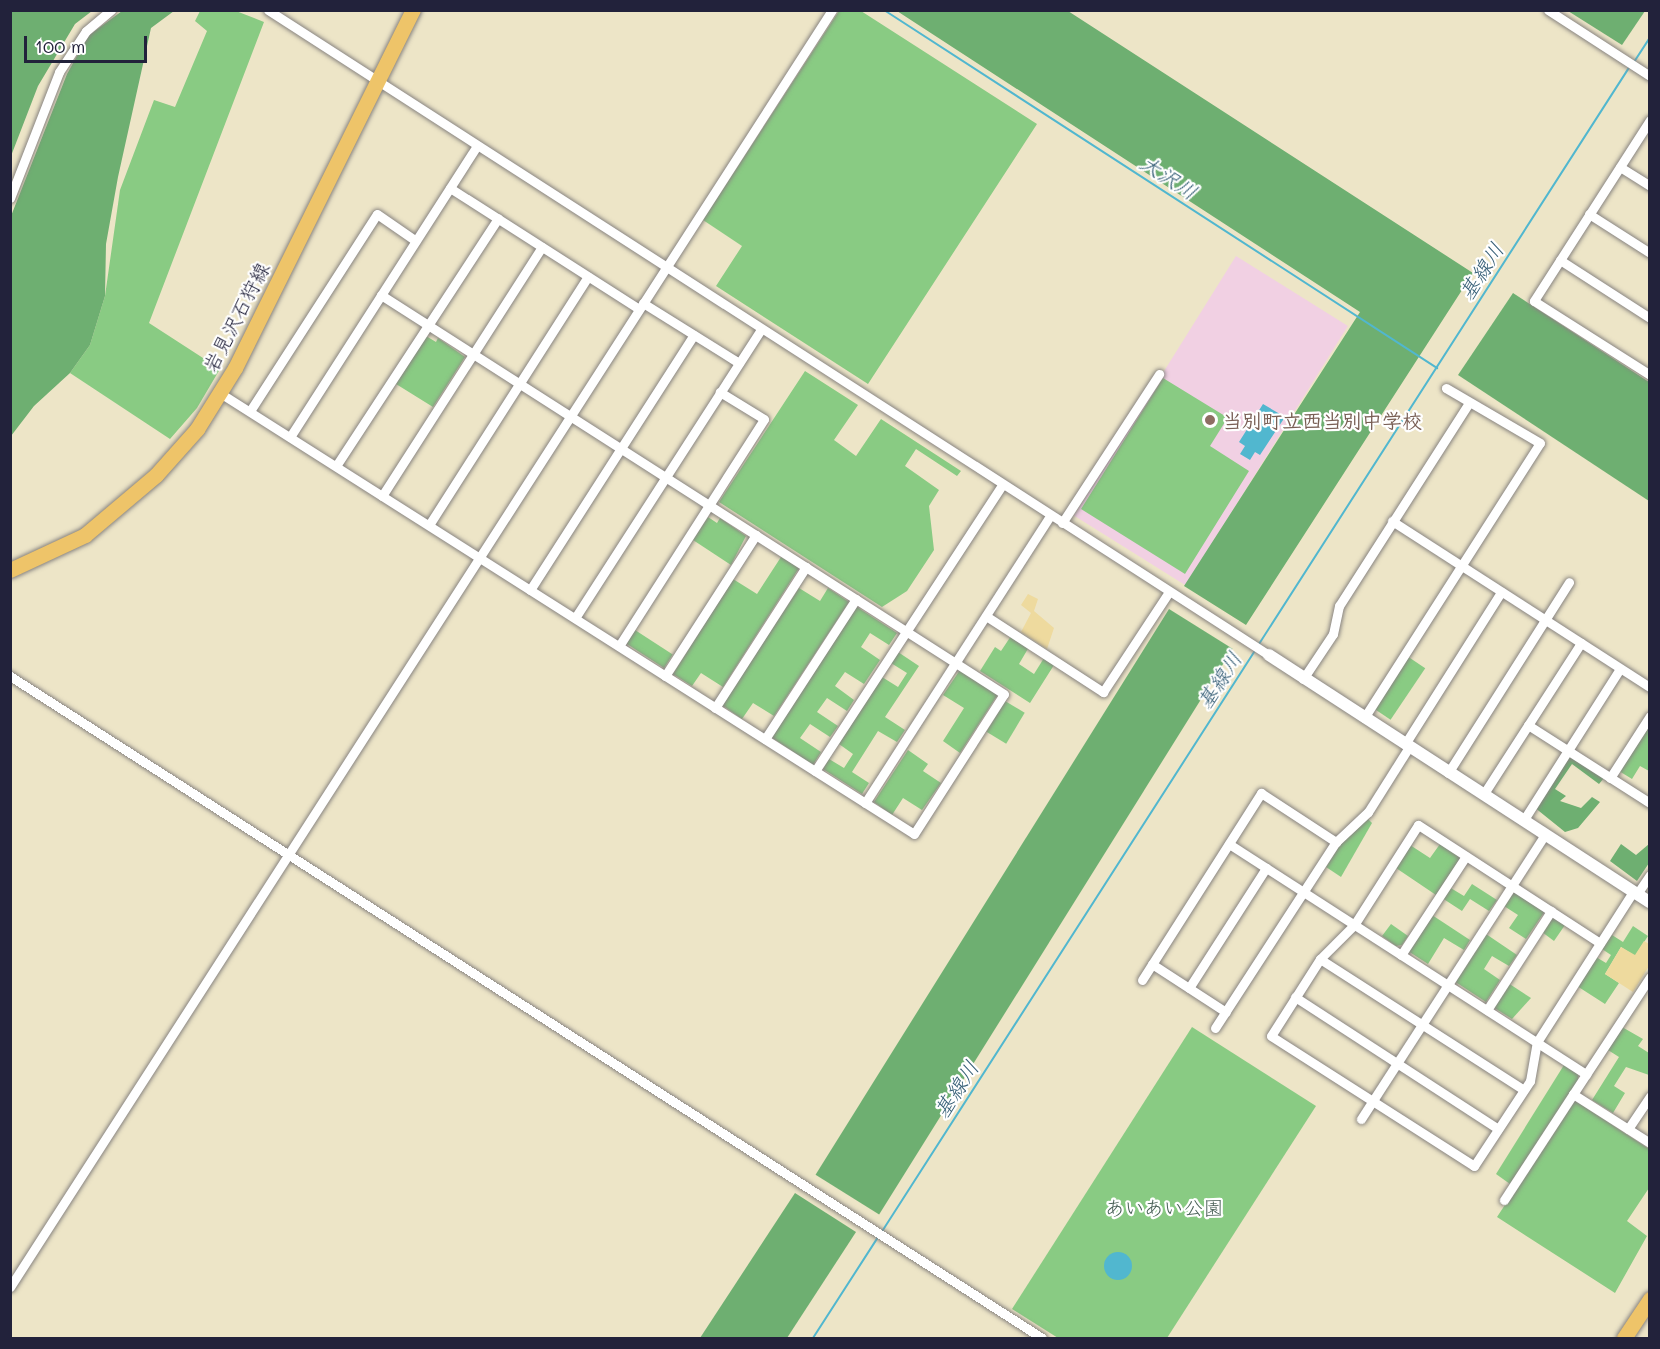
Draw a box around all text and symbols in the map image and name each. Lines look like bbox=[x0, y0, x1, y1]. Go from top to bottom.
scale bar bbox=[27, 24, 150, 62]
text: 100 m bbox=[35, 34, 85, 58]
water label: 大沢川 bbox=[1136, 149, 1202, 205]
water label: 基線川 bbox=[1453, 238, 1509, 304]
street label: 岩見沢石狩線 bbox=[198, 258, 274, 376]
place label: 当別町立西当別中学校 bbox=[1222, 408, 1422, 432]
marker: 当別町立西当別中学校 bbox=[1203, 413, 1217, 427]
water label: 基線川 bbox=[1191, 647, 1247, 713]
water label: 基線川 bbox=[928, 1056, 984, 1122]
park label: あいあい公園 bbox=[1104, 1195, 1224, 1219]

